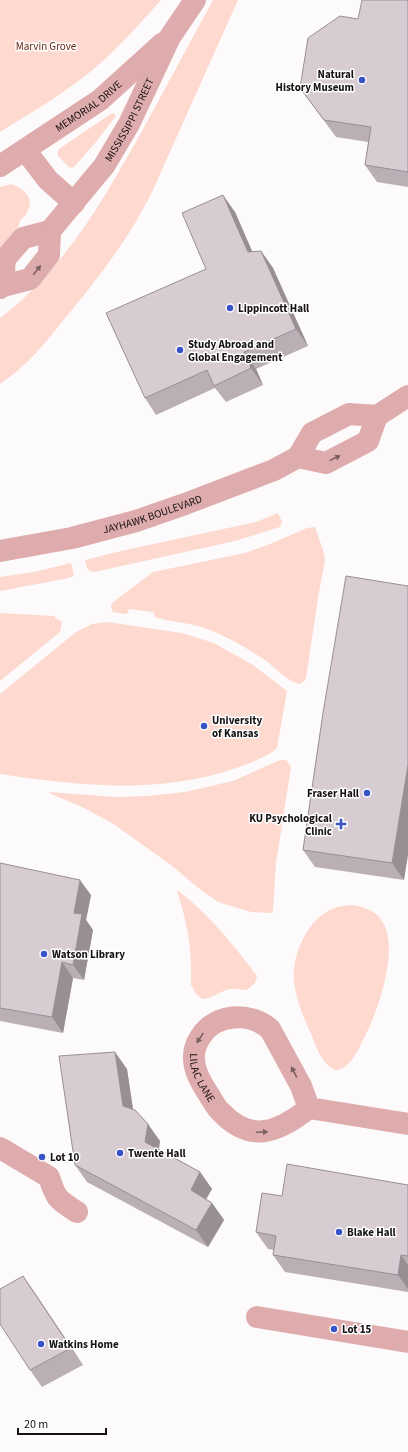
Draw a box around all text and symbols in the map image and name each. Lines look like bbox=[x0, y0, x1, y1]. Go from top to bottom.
park label: Marvin Grove bbox=[16, 39, 77, 54]
place label: Natural History Museum bbox=[276, 67, 355, 95]
street label: MISSISSIPPI STREET bbox=[101, 75, 157, 164]
marker: Natural History Museum bbox=[357, 75, 367, 85]
street label: MEMORIAL DRIVE bbox=[52, 76, 125, 135]
one-way arrow bbox=[32, 265, 41, 276]
place label: Lippincott Hall bbox=[238, 301, 310, 316]
marker: Lippincott Hall bbox=[225, 303, 235, 313]
place label: Study Abroad and Global Engagement bbox=[188, 337, 283, 365]
marker: Study Abroad and Global Engagement bbox=[175, 345, 185, 355]
one-way arrow bbox=[330, 455, 341, 461]
street label: JAYHAWK BOULEVARD bbox=[101, 491, 204, 537]
place label: University of Kansas bbox=[212, 713, 262, 741]
marker: University of Kansas bbox=[199, 721, 209, 731]
place label: Fraser Hall bbox=[307, 786, 360, 801]
marker: Fraser Hall bbox=[362, 788, 372, 798]
place label: KU Psychological Clinic bbox=[249, 811, 333, 839]
marker: KU Psychological Clinic bbox=[335, 818, 347, 830]
place label: Watson Library bbox=[52, 947, 125, 962]
marker: Watson Library bbox=[39, 949, 49, 959]
one-way arrow bbox=[196, 1033, 204, 1043]
street label: LILAC LANE bbox=[186, 1053, 219, 1105]
one-way arrow bbox=[290, 1066, 297, 1078]
one-way arrow bbox=[256, 1128, 268, 1135]
place label: Twente Hall bbox=[128, 1146, 187, 1161]
marker: Twente Hall bbox=[115, 1148, 125, 1158]
place label: Lot 10 bbox=[50, 1150, 80, 1165]
marker: Lot 10 bbox=[37, 1152, 47, 1162]
place label: Blake Hall bbox=[347, 1225, 397, 1240]
marker: Blake Hall bbox=[334, 1227, 344, 1237]
place label: Lot 15 bbox=[342, 1322, 372, 1337]
marker: Lot 15 bbox=[329, 1324, 339, 1334]
place label: Watkins Home bbox=[49, 1337, 119, 1352]
marker: Watkins Home bbox=[36, 1339, 46, 1349]
scale bar bbox=[18, 1410, 106, 1436]
text: 20 m bbox=[24, 1416, 48, 1433]

